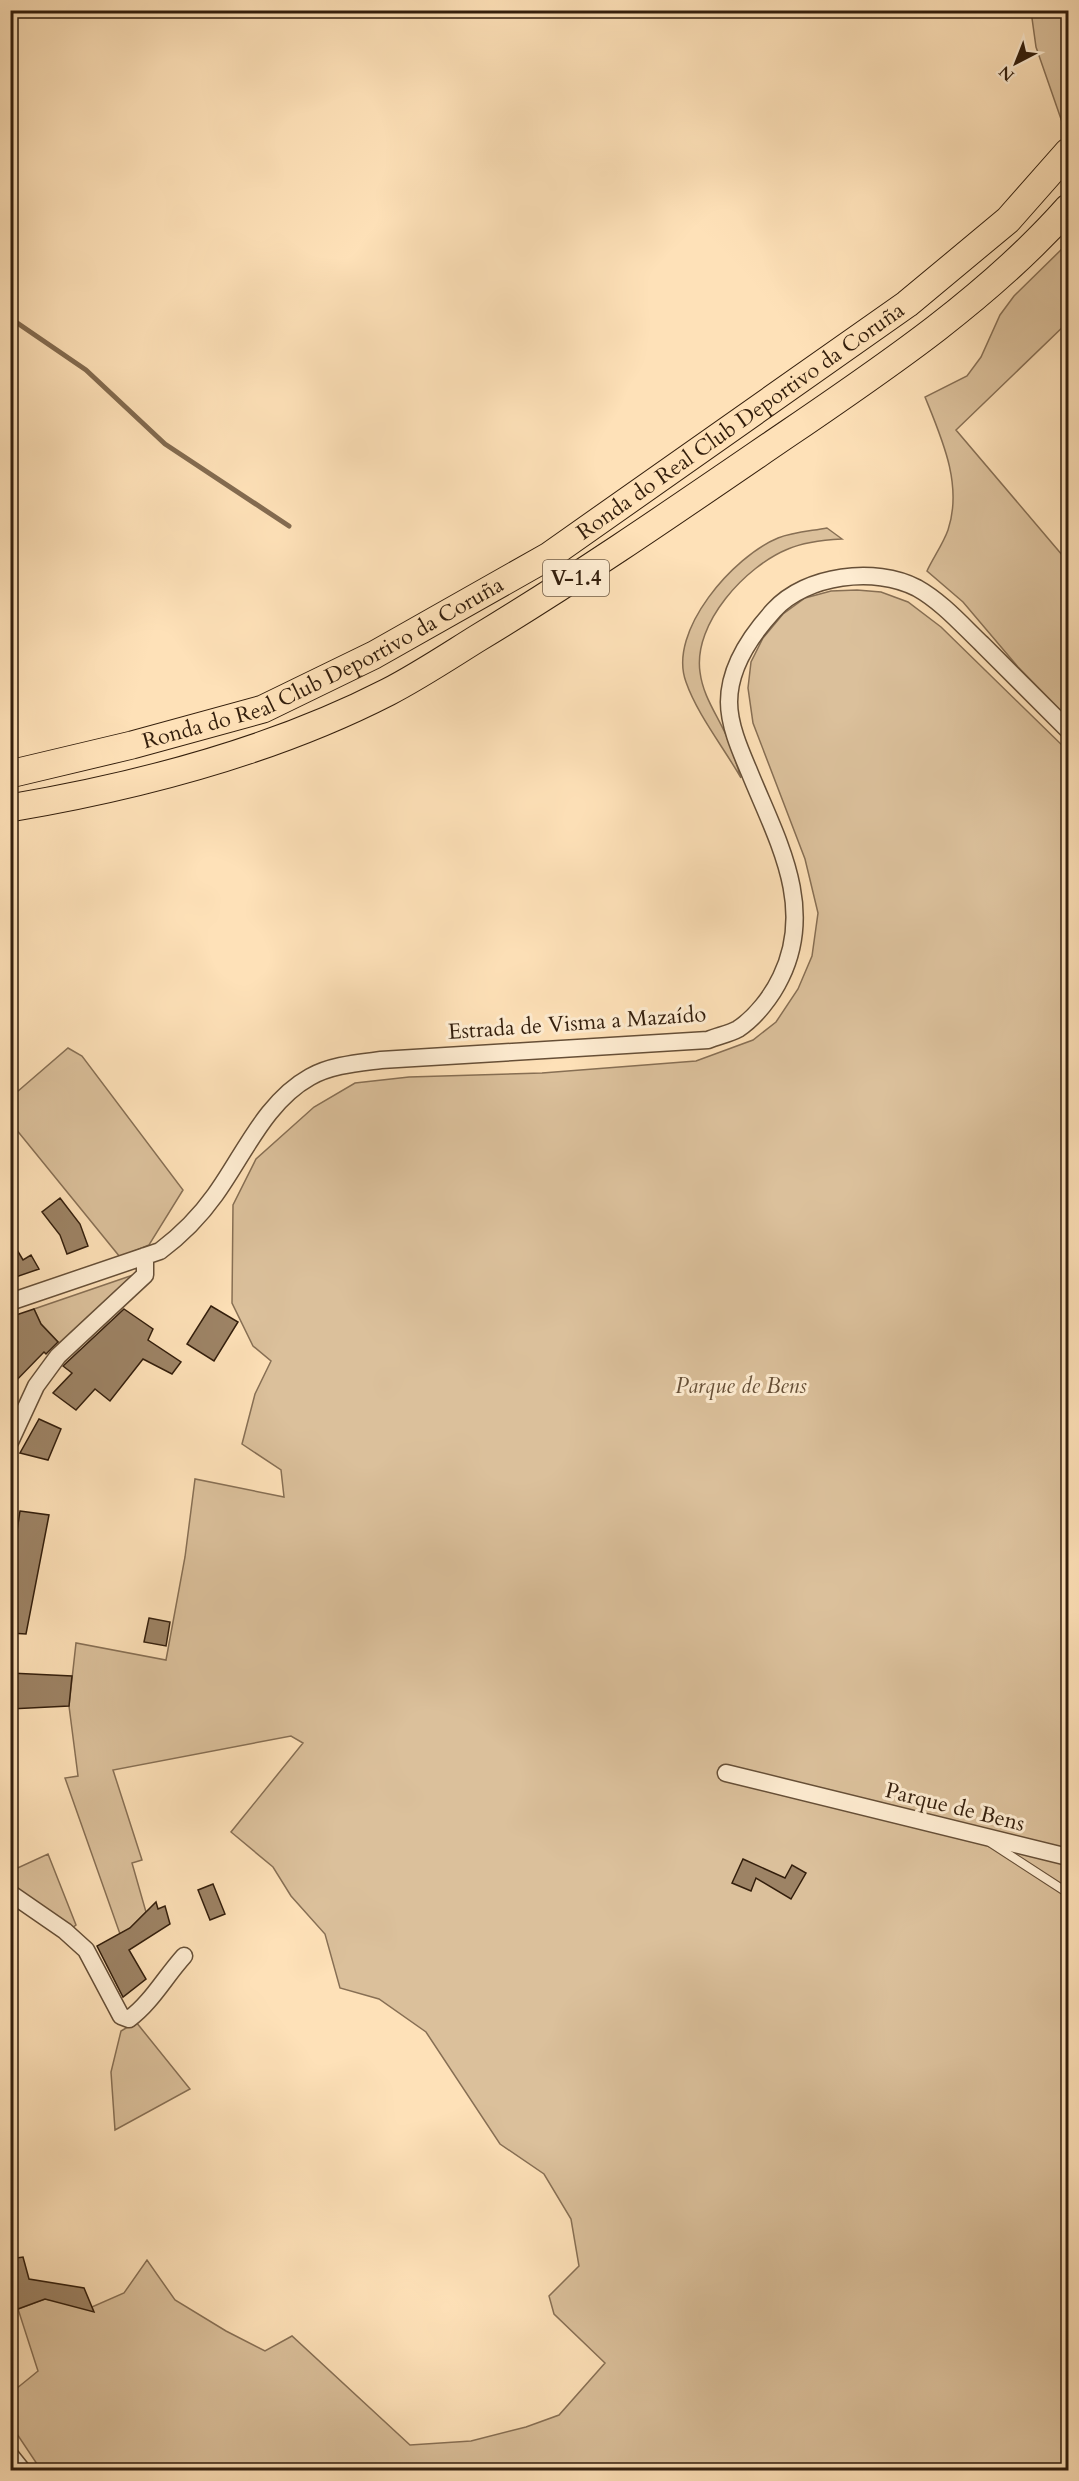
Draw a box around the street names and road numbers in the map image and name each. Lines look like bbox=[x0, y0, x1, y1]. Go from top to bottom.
street label: Ronda do Real Club Deportivo da Coruña bbox=[571, 295, 911, 547]
road number: V-1.4 bbox=[543, 560, 609, 596]
street label: Ronda do Real Club Deportivo da Coruña bbox=[139, 570, 509, 756]
street label: Estrada de Visma a Mazaído bbox=[447, 999, 707, 1047]
street label: Parque de Bens bbox=[882, 1775, 1028, 1839]

